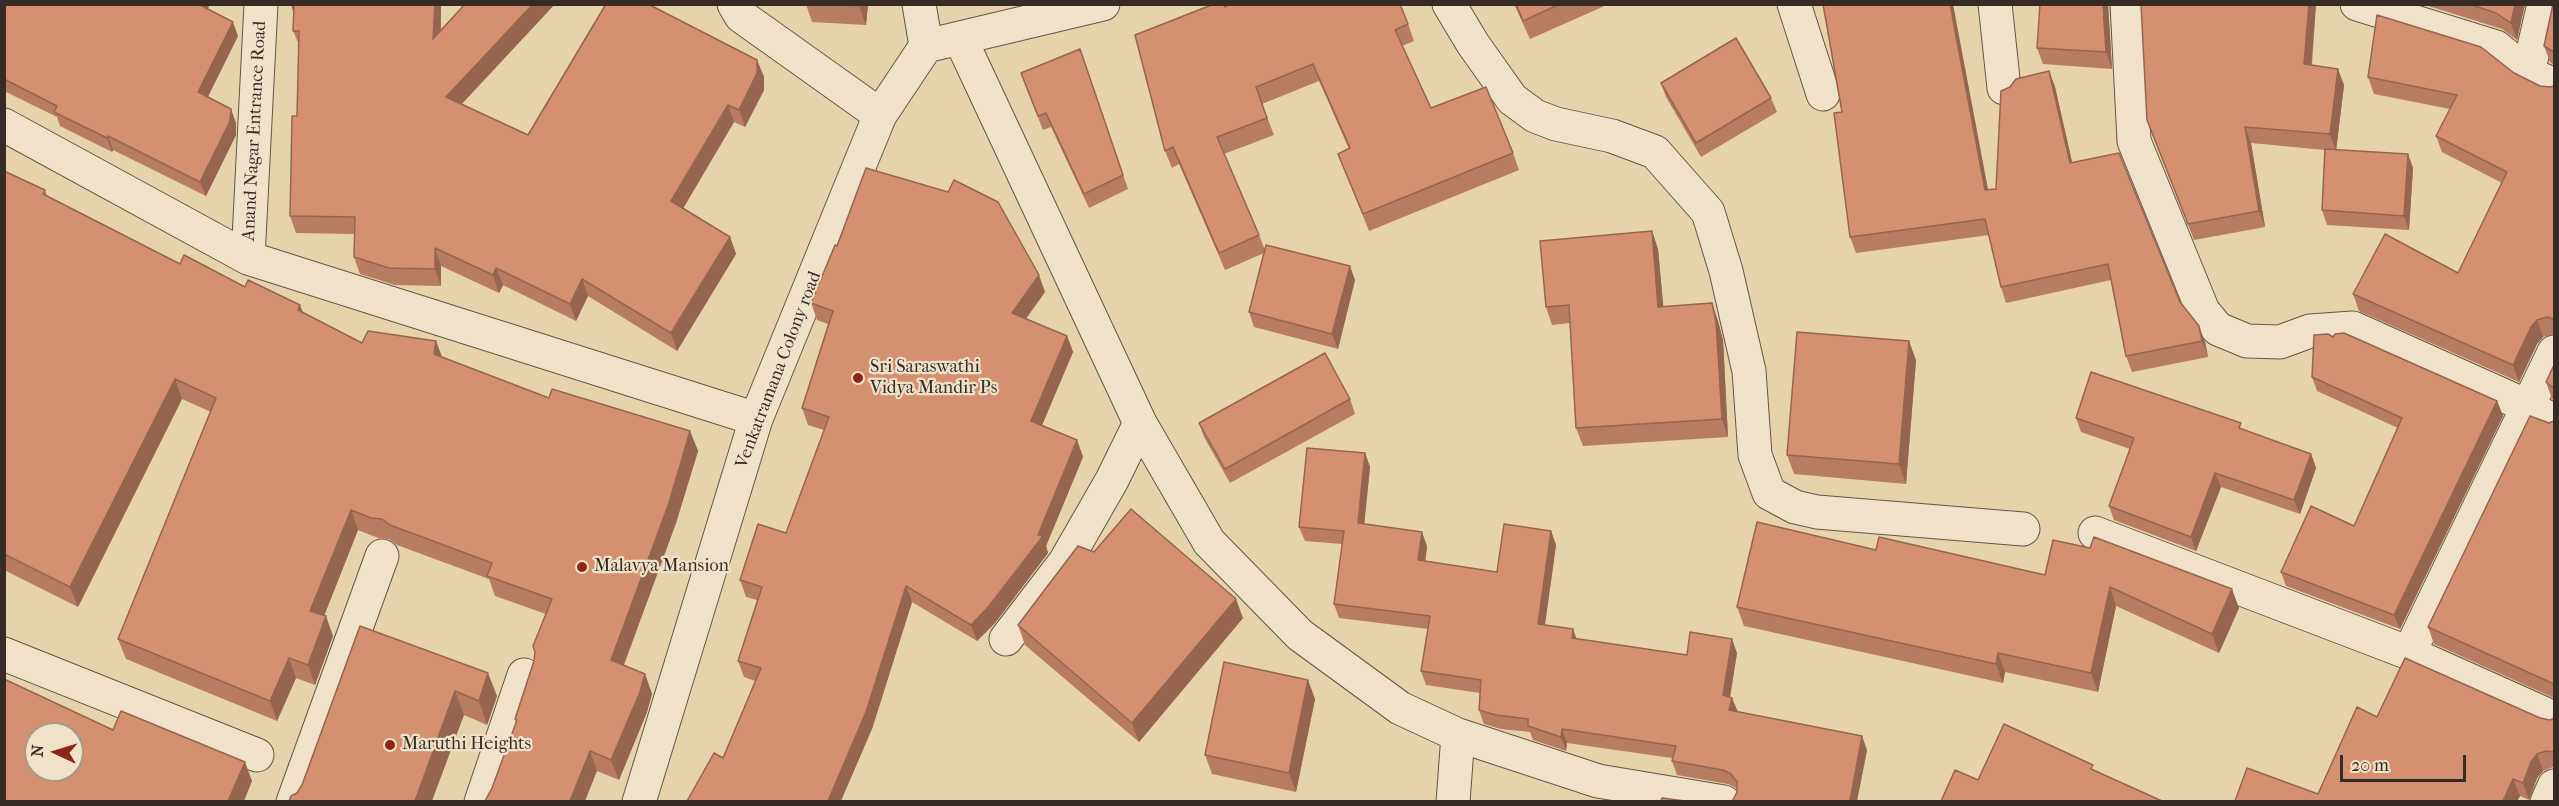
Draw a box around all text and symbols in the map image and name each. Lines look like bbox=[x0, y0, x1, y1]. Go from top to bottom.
street label: Anand Nagar Entrance Road bbox=[238, 20, 272, 242]
street label: Venkatramana Colony road bbox=[731, 269, 827, 471]
place label: Sri Saraswathi Vidya Mandir Ps bbox=[870, 357, 997, 400]
marker: Sri Saraswathi Vidya Mandir Ps bbox=[851, 371, 865, 385]
place label: Malavya Mansion bbox=[594, 556, 729, 578]
marker: Malavya Mansion bbox=[575, 560, 589, 574]
north arrow bbox=[24, 722, 84, 782]
place label: Maruthi Heights bbox=[402, 734, 531, 756]
marker: Maruthi Heights bbox=[383, 738, 397, 752]
scale bar bbox=[2343, 743, 2469, 781]
text: N bbox=[28, 744, 47, 758]
text: 20 m bbox=[2351, 755, 2389, 776]

